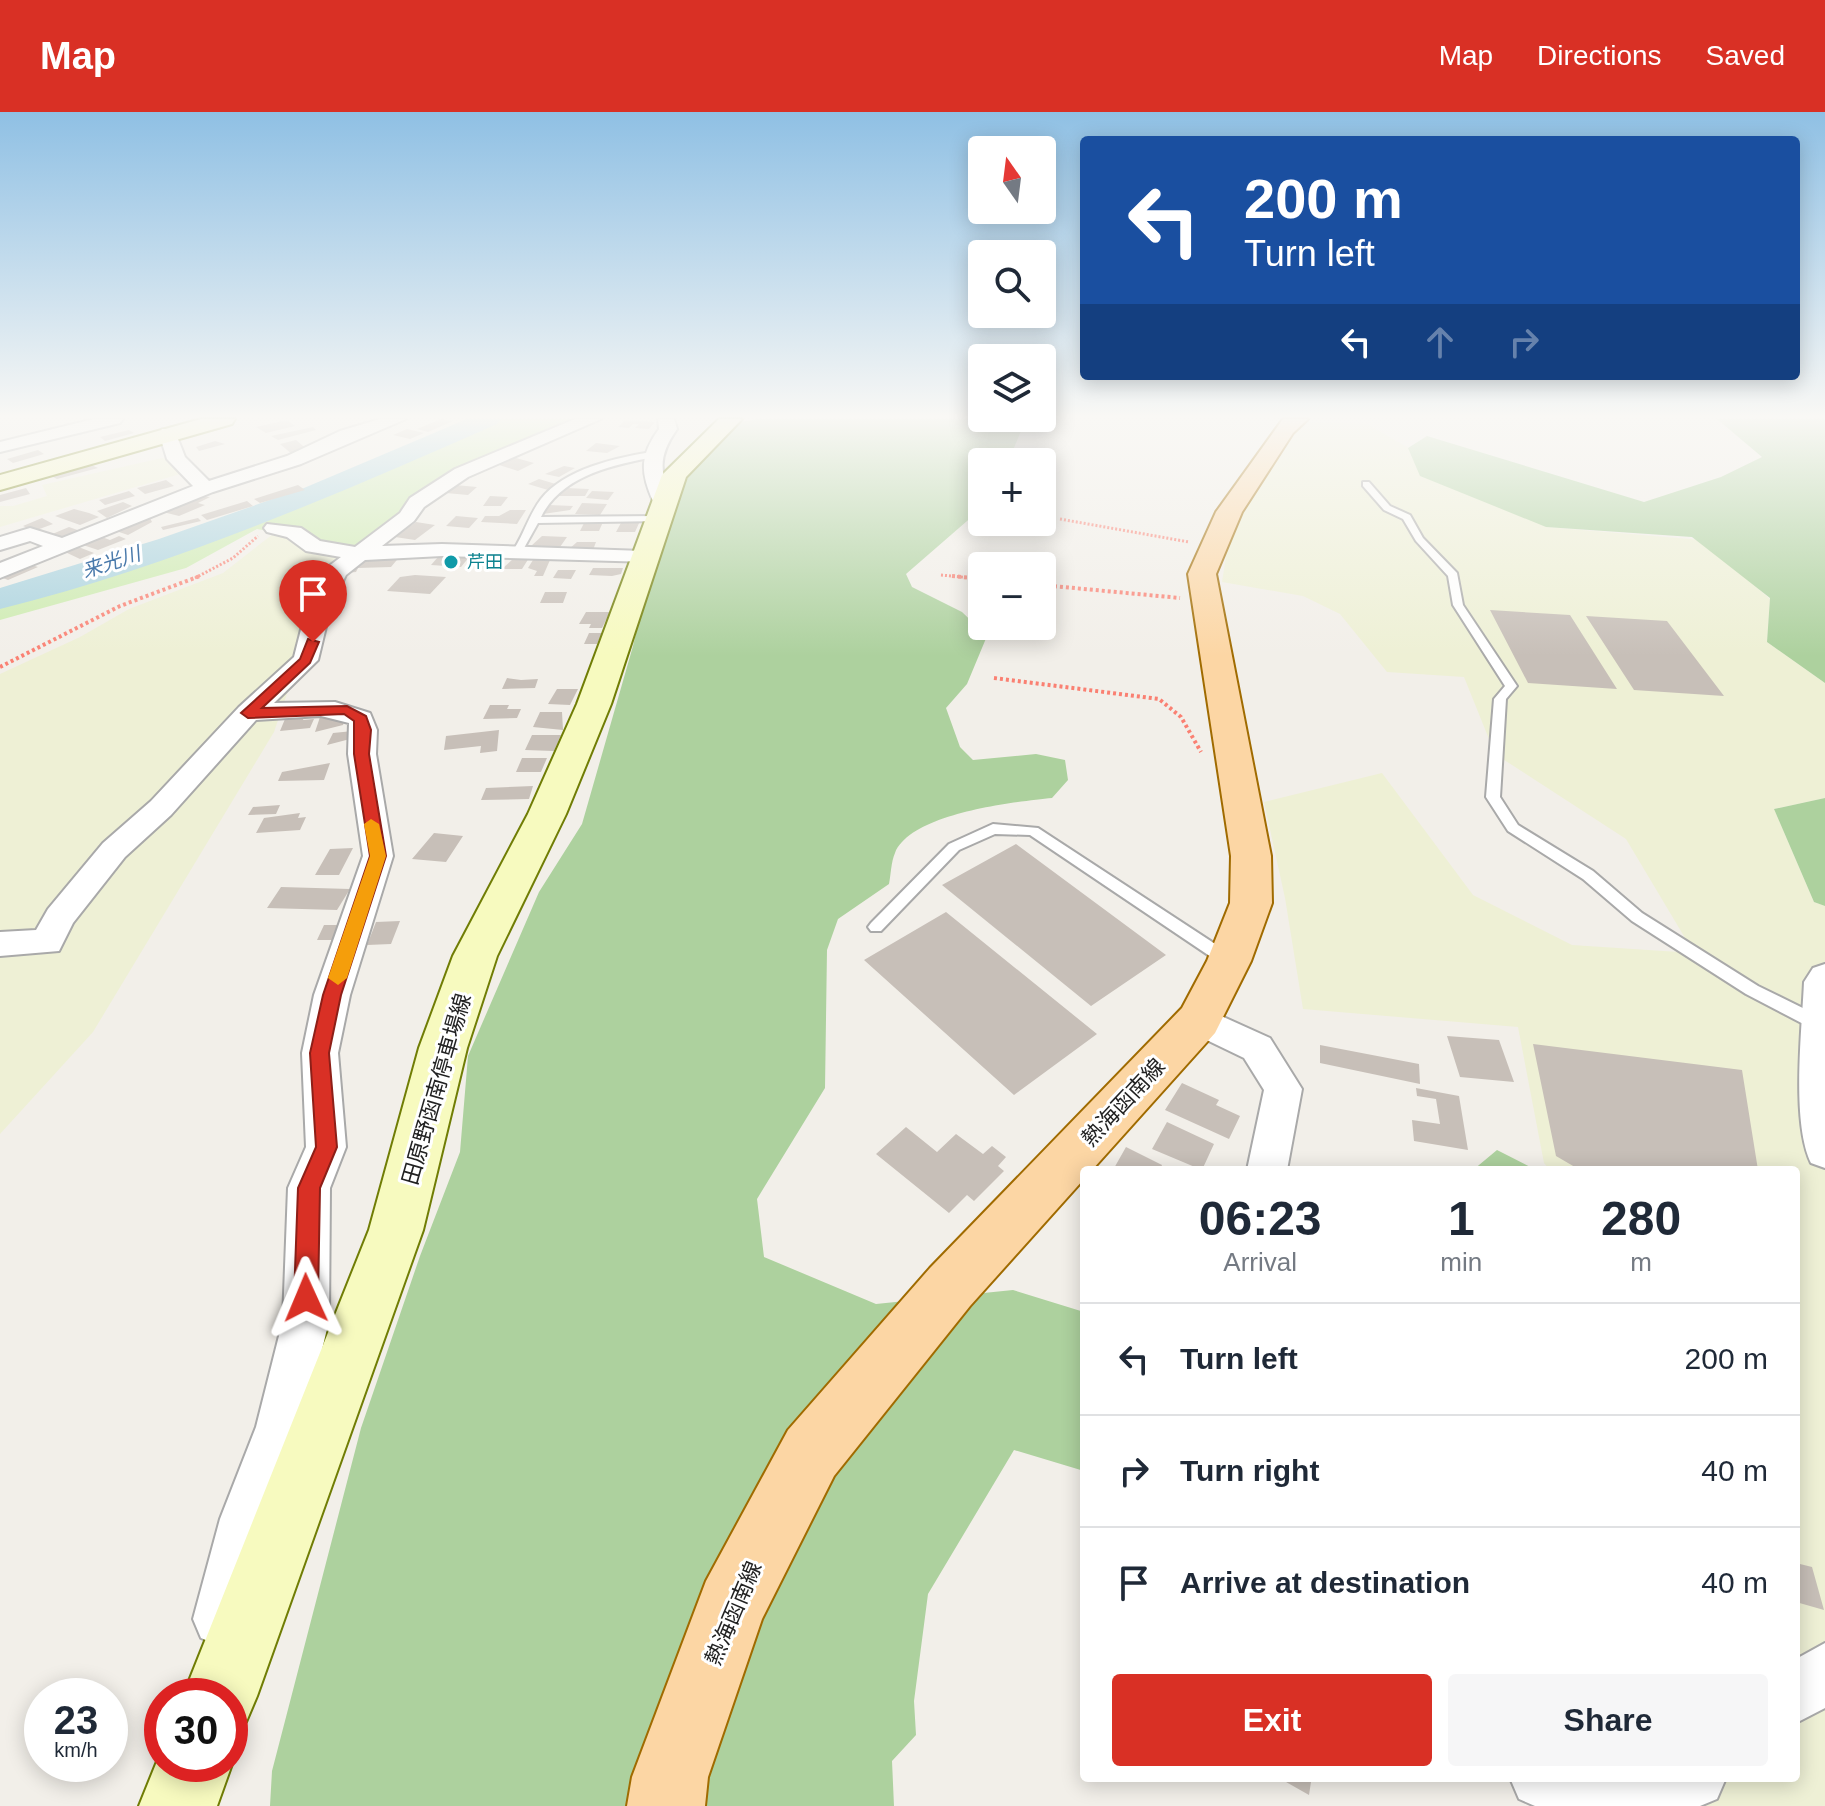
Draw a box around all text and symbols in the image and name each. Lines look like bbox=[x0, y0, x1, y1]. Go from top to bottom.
text: Map bbox=[40, 35, 116, 77]
text: Map bbox=[1439, 40, 1493, 71]
text: Directions bbox=[1537, 40, 1662, 71]
text: Saved bbox=[1706, 40, 1785, 71]
north arrow bbox=[968, 136, 1056, 224]
map controls bbox=[968, 136, 1056, 640]
text: 200 m bbox=[1244, 167, 1403, 230]
icon: left bbox=[1112, 168, 1216, 272]
text: Turn left bbox=[1244, 233, 1375, 274]
button: search bbox=[968, 240, 1056, 328]
icon: left bbox=[1334, 320, 1378, 364]
icon: ahead bbox=[1418, 320, 1462, 364]
icon: right bbox=[1502, 320, 1546, 364]
button: layers bbox=[968, 344, 1056, 432]
button: + bbox=[968, 448, 1056, 536]
water label: 来光川 bbox=[79, 542, 145, 582]
place label: 芹田 bbox=[467, 552, 503, 572]
button: − bbox=[968, 552, 1056, 640]
marker: 芹田 bbox=[442, 553, 460, 571]
pin bbox=[279, 560, 347, 642]
icon: arrive bbox=[291, 572, 335, 616]
street label: 田原野函南停車場線 bbox=[397, 991, 476, 1188]
street label: 熱海函南線 bbox=[1077, 1054, 1170, 1151]
text: 06:23 bbox=[1199, 1192, 1322, 1245]
text: 1 bbox=[1448, 1192, 1475, 1245]
text: 280 bbox=[1601, 1192, 1681, 1245]
text: Arrival bbox=[1223, 1247, 1297, 1277]
text: min bbox=[1440, 1247, 1482, 1277]
text: m bbox=[1630, 1247, 1652, 1277]
position arrow bbox=[264, 1256, 348, 1340]
icon: left bbox=[1112, 1337, 1156, 1381]
text: Turn left bbox=[1180, 1342, 1298, 1375]
text: 200 m bbox=[1685, 1342, 1768, 1375]
icon: right bbox=[1112, 1449, 1156, 1493]
text: Turn right bbox=[1180, 1454, 1319, 1487]
text: 40 m bbox=[1701, 1454, 1768, 1487]
street label: 熱海函南線 bbox=[700, 1558, 766, 1669]
icon: arrive bbox=[1112, 1561, 1156, 1605]
text: Arrive at destination bbox=[1180, 1566, 1470, 1599]
text: 40 m bbox=[1701, 1566, 1768, 1599]
button: Exit bbox=[1112, 1674, 1432, 1766]
button: Share bbox=[1448, 1674, 1768, 1766]
speed limit sign: 30 bbox=[144, 1678, 248, 1782]
text: 23 bbox=[54, 1698, 98, 1742]
text: km/h bbox=[54, 1739, 98, 1761]

